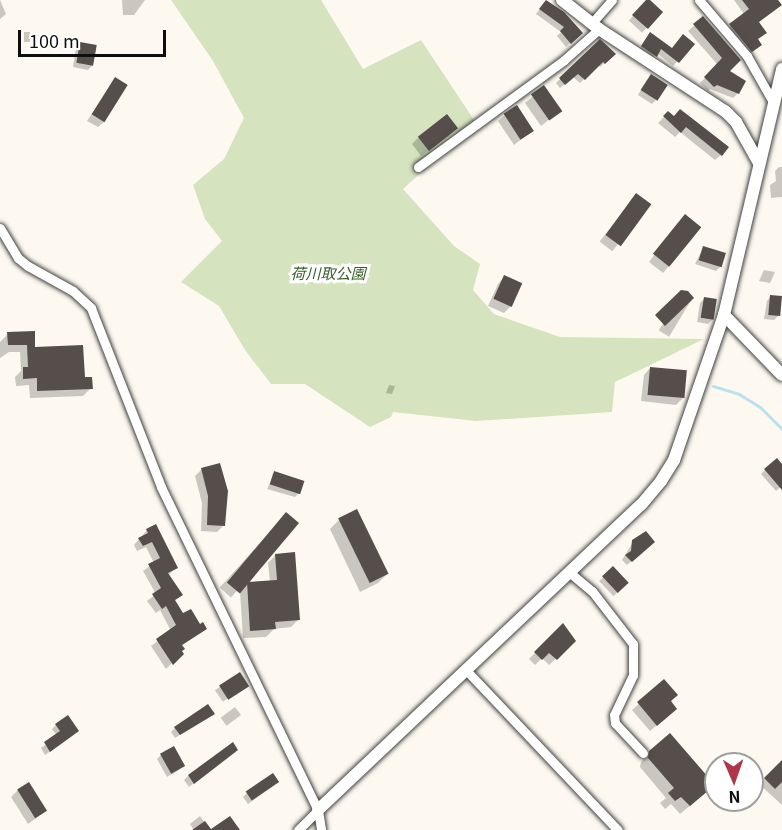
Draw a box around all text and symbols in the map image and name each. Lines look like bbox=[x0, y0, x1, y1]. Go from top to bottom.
scale bar bbox=[21, 18, 170, 56]
text: 100 m bbox=[29, 27, 80, 53]
park label: 荷川取公園 bbox=[291, 264, 365, 282]
north arrow bbox=[704, 752, 764, 812]
text: N bbox=[728, 786, 741, 810]

